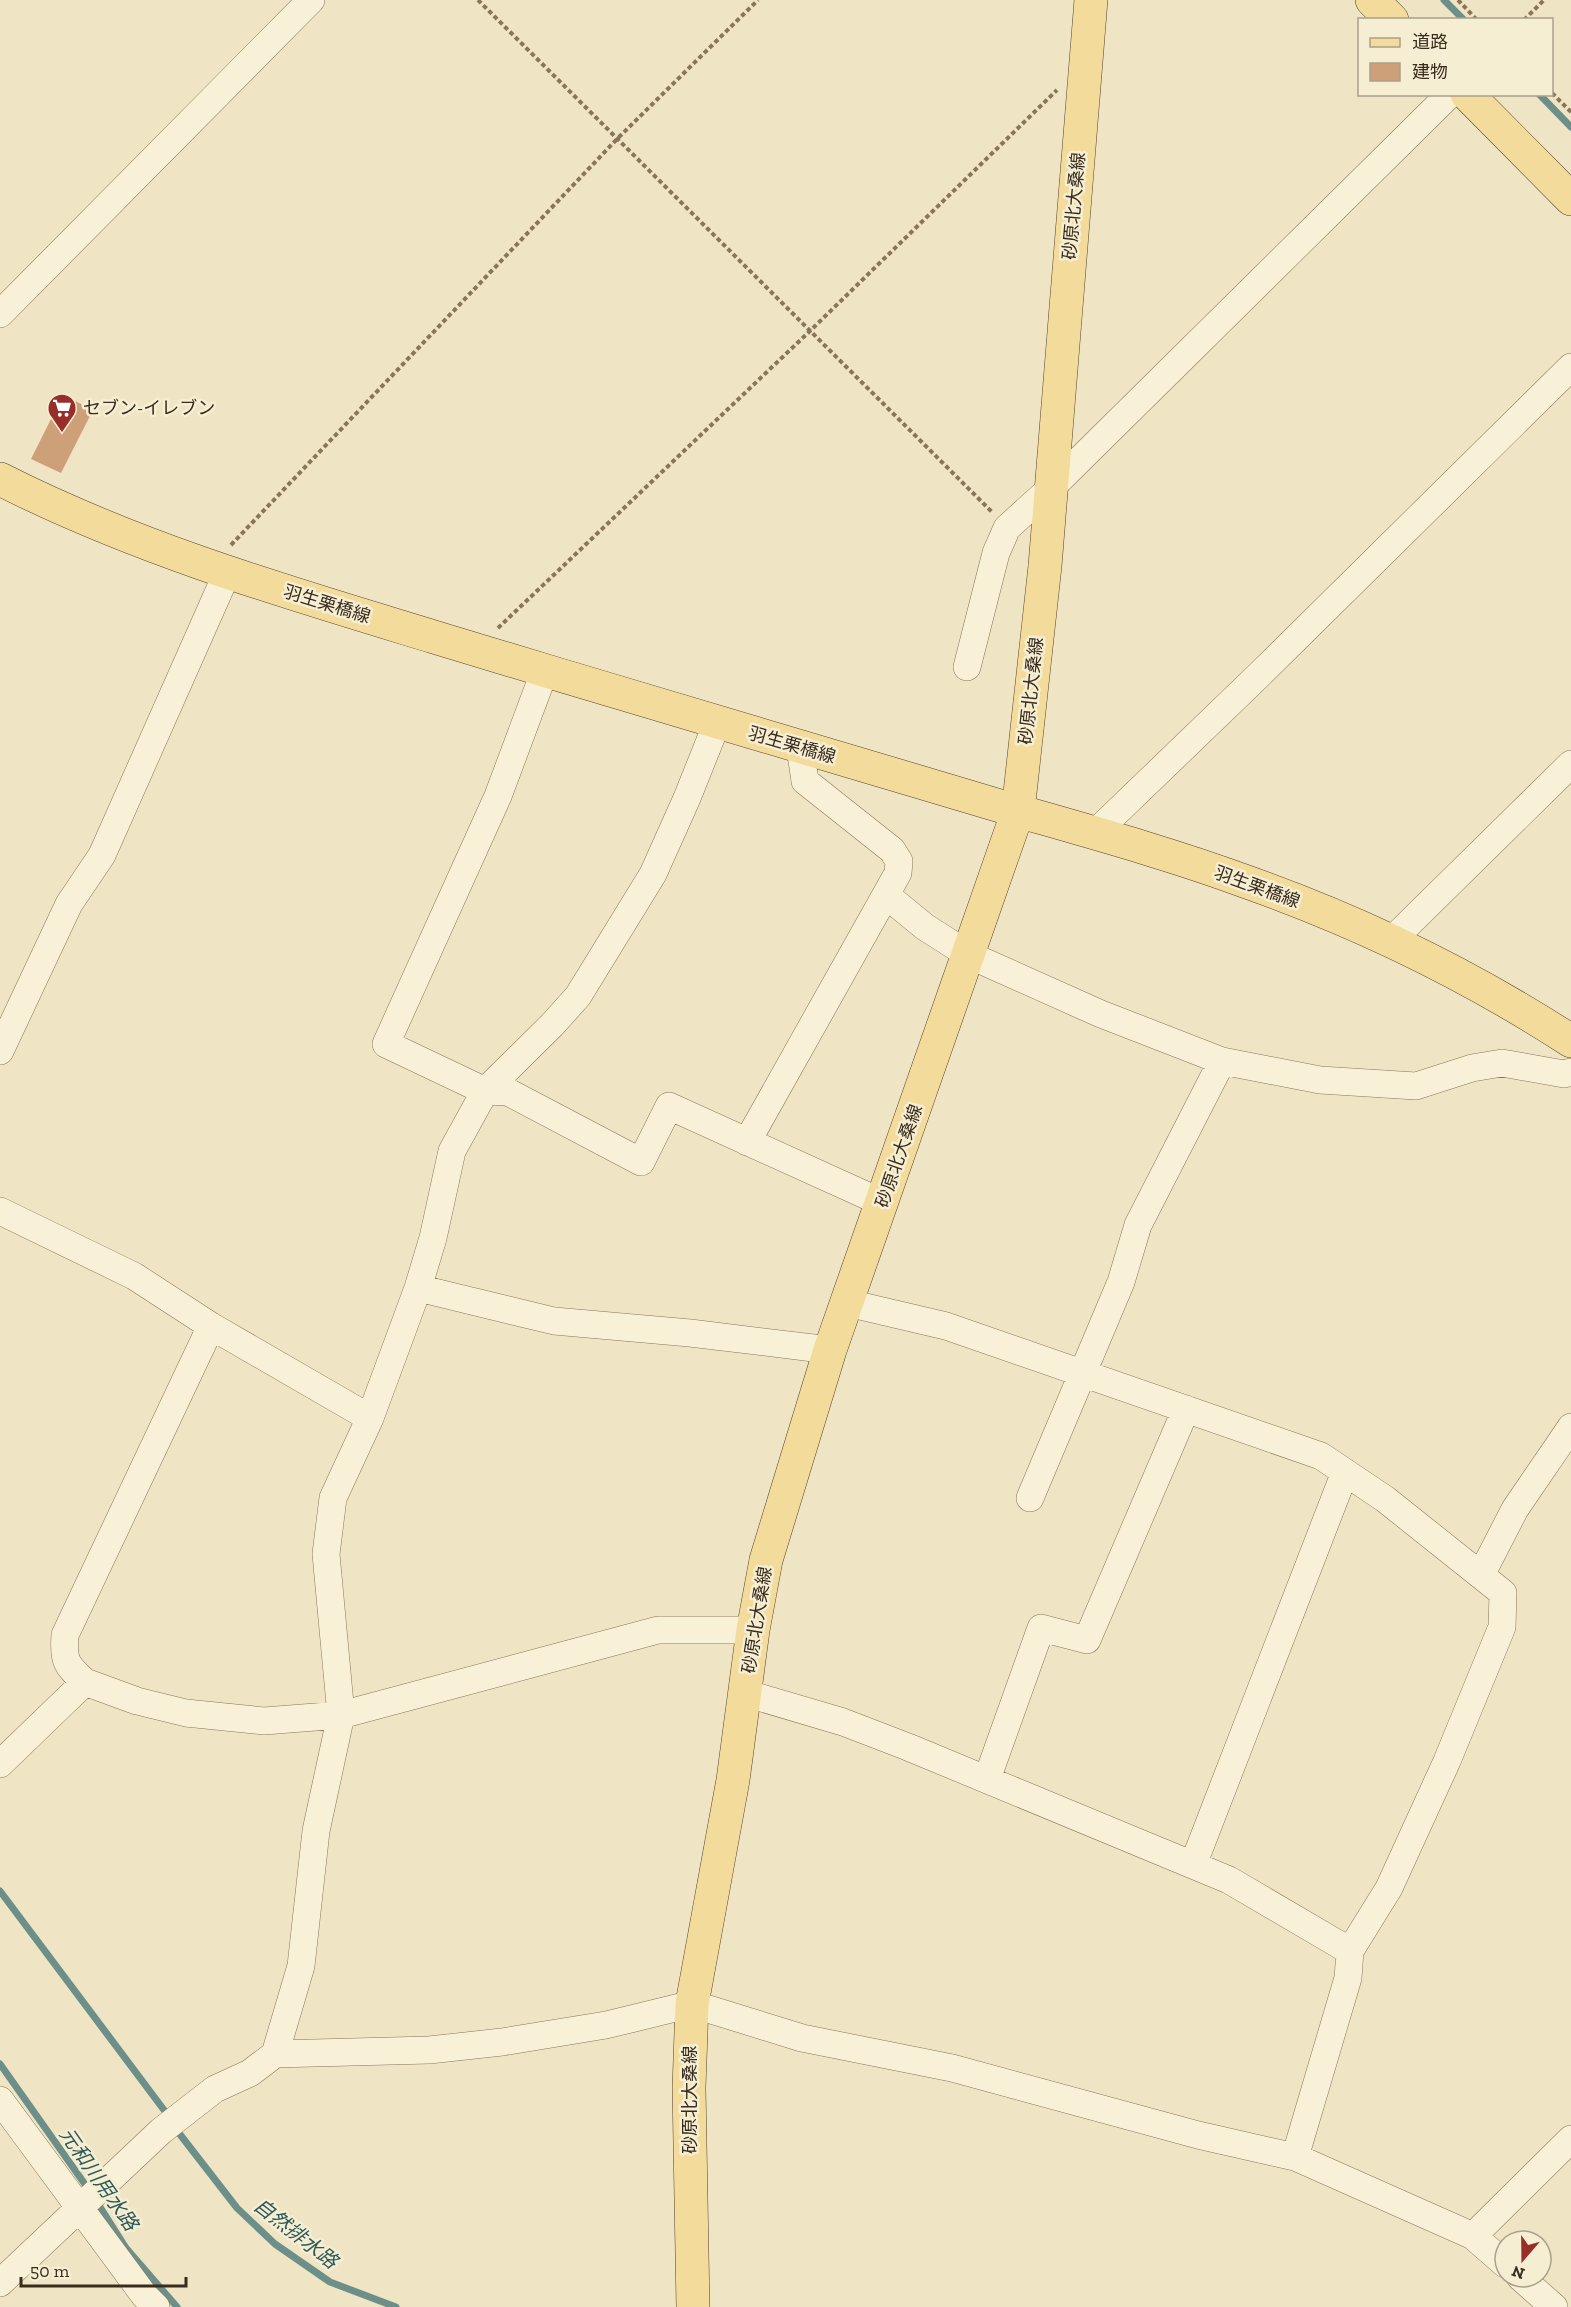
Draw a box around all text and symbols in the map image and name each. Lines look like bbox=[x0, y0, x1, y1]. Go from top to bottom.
legend bbox=[1358, 18, 1553, 96]
text: 道路 bbox=[1412, 31, 1448, 53]
text: 建物 bbox=[1412, 61, 1448, 83]
street label: 砂原北大桑線 bbox=[1058, 151, 1090, 261]
supermarket icon: セブン-イレブン bbox=[46, 392, 78, 434]
place label: セブン-イレブン bbox=[83, 397, 215, 419]
street label: 羽生栗橋線 bbox=[281, 580, 373, 628]
street label: 砂原北大桑線 bbox=[1014, 636, 1048, 746]
street label: 羽生栗橋線 bbox=[746, 722, 838, 768]
street label: 羽生栗橋線 bbox=[1211, 861, 1303, 913]
street label: 砂原北大桑線 bbox=[871, 1101, 927, 1211]
street label: 砂原北大桑線 bbox=[738, 1565, 776, 1675]
street label: 砂原北大桑線 bbox=[679, 2046, 701, 2154]
water label: 元和川用水路 bbox=[55, 2123, 144, 2237]
water label: 自然排水路 bbox=[249, 2193, 344, 2274]
north arrow bbox=[1493, 2229, 1553, 2289]
scale bar bbox=[21, 2250, 186, 2288]
text: 50 m bbox=[30, 2260, 70, 2282]
text: N bbox=[1509, 2262, 1527, 2284]

